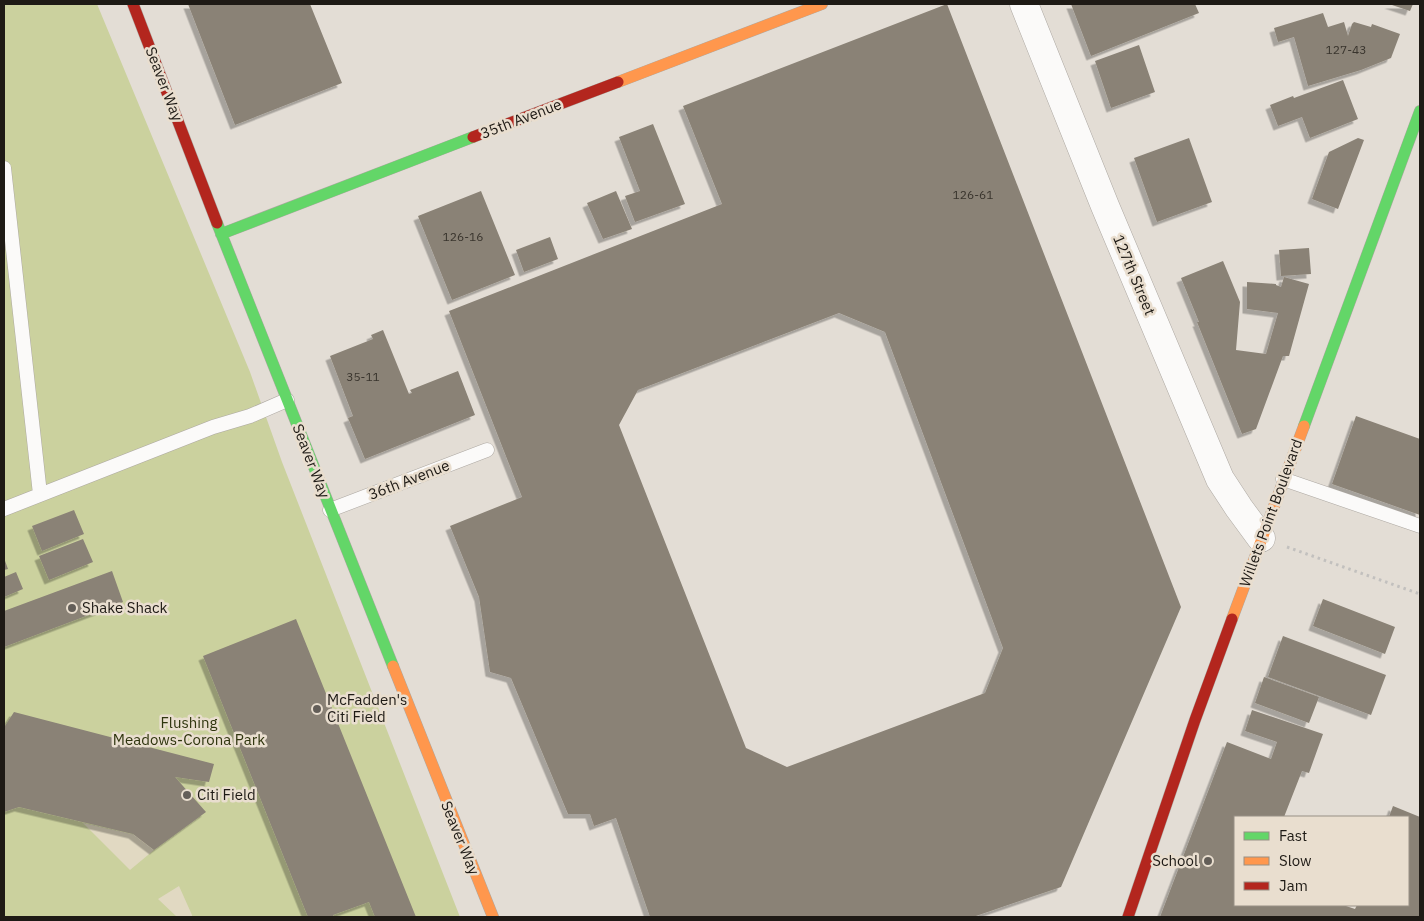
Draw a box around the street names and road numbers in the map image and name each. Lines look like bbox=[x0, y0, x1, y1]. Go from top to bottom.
street label: Seaver Way bbox=[142, 44, 187, 124]
street label: 35th Avenue bbox=[478, 94, 564, 143]
street label: 127th Street bbox=[1109, 232, 1160, 318]
street label: Seaver Way bbox=[289, 421, 334, 501]
street label: Willets Point Boulevard bbox=[1235, 436, 1306, 589]
street label: 36th Avenue bbox=[366, 455, 452, 504]
street label: Seaver Way bbox=[437, 798, 484, 878]

